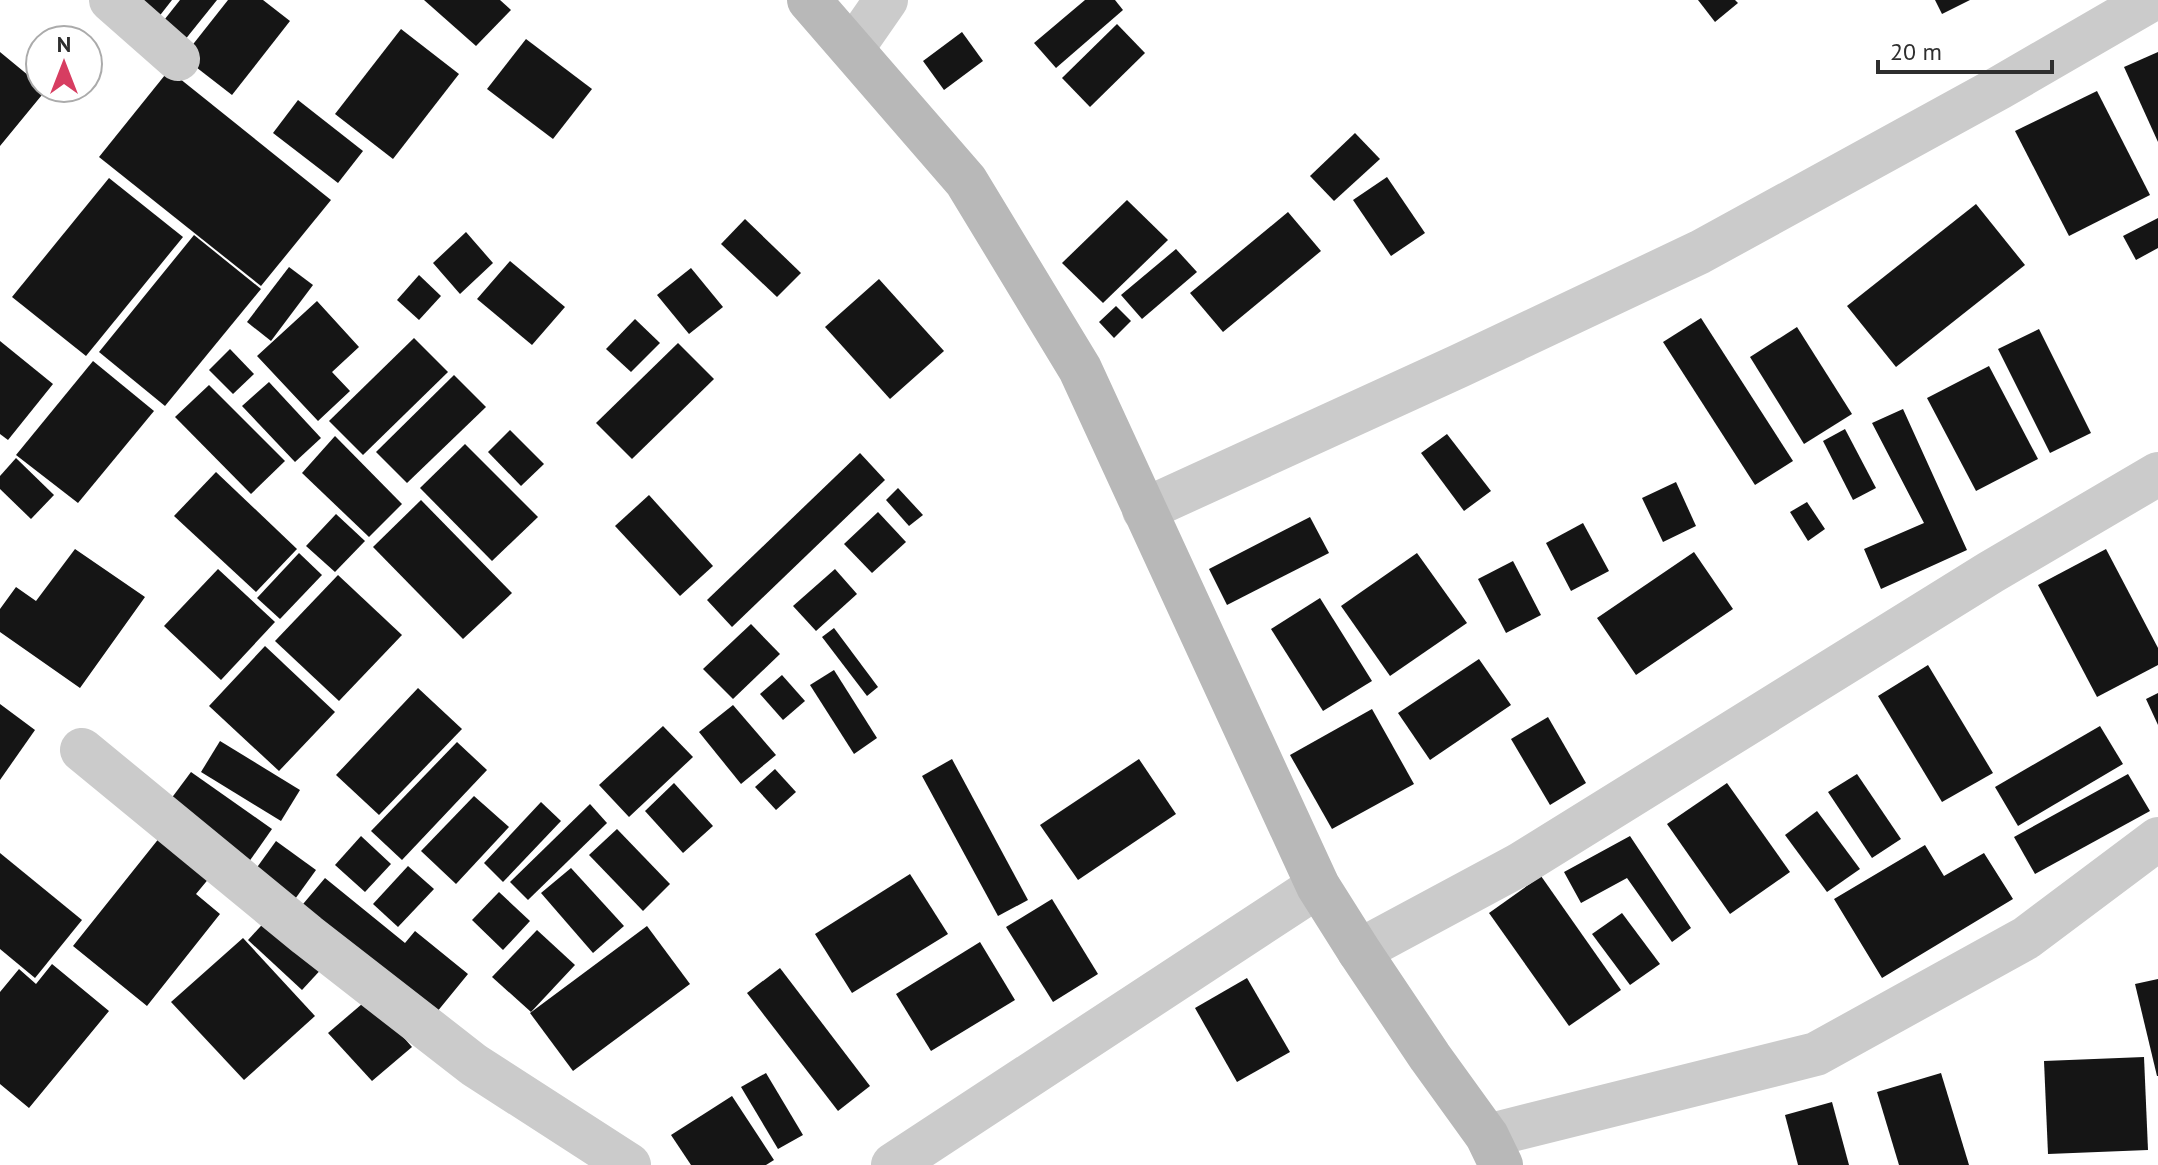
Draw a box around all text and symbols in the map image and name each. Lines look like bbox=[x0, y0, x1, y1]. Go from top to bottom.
north arrow bbox=[24, 24, 104, 104]
scale bar bbox=[1878, 24, 2052, 74]
text: N bbox=[57, 30, 71, 58]
text: 20 m bbox=[1890, 36, 1942, 67]

